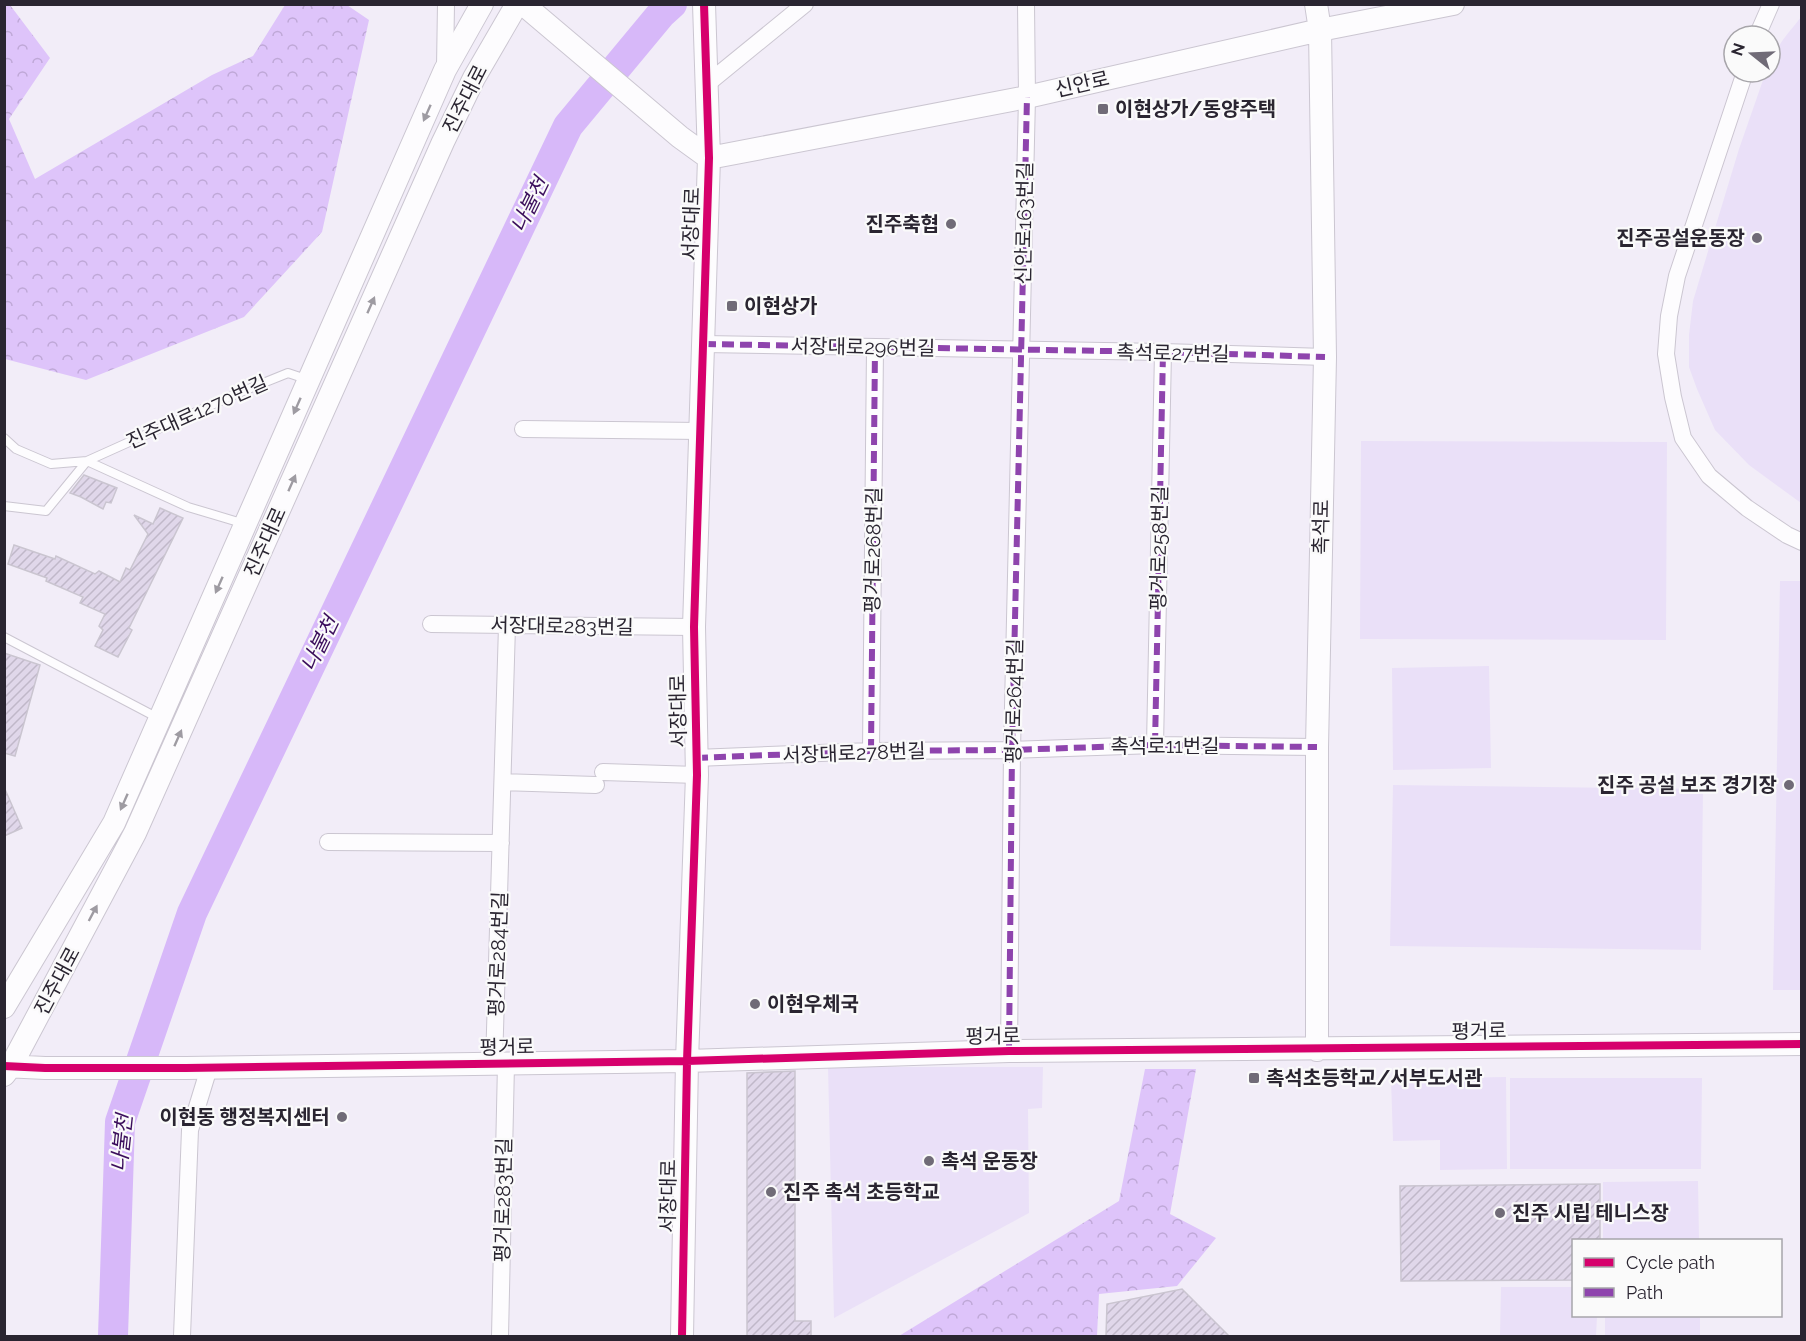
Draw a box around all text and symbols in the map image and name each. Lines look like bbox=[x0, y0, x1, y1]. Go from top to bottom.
north arrow bbox=[1722, 24, 1782, 84]
text: N bbox=[1727, 41, 1749, 58]
street label: 진주대로 bbox=[438, 61, 492, 137]
street label: 신안로 bbox=[1052, 66, 1112, 102]
place label: 이현상가/동양주택 bbox=[1115, 97, 1276, 121]
marker: 이현상가/동양주택 bbox=[1096, 102, 1110, 116]
one-way arrow bbox=[422, 104, 431, 121]
street label: 신안로163번길 bbox=[1011, 161, 1037, 285]
water label: 나불천 bbox=[506, 171, 555, 236]
street label: 서장대로 bbox=[678, 187, 704, 261]
place label: 진주축협 bbox=[865, 212, 939, 236]
marker: 진주축협 bbox=[944, 217, 958, 231]
place label: 진주공설운동장 bbox=[1616, 226, 1745, 250]
marker: 진주공설운동장 bbox=[1750, 231, 1764, 245]
place label: 이현상가 bbox=[744, 294, 818, 318]
one-way arrow bbox=[366, 295, 376, 313]
marker: 이현상가 bbox=[725, 299, 739, 313]
street label: 서장대로296번길 bbox=[790, 334, 936, 360]
street label: 촉석로27번길 bbox=[1116, 340, 1230, 366]
street label: 진주대로1270번길 bbox=[123, 370, 271, 454]
one-way arrow bbox=[293, 398, 302, 415]
one-way arrow bbox=[288, 474, 297, 492]
street label: 평거로258번길 bbox=[1146, 485, 1172, 611]
street label: 평거로268번길 bbox=[860, 487, 886, 613]
street label: 촉석로 bbox=[1309, 499, 1333, 555]
street label: 진주대로 bbox=[239, 503, 291, 581]
one-way arrow bbox=[214, 576, 223, 594]
water label: 나불천 bbox=[296, 610, 345, 675]
street label: 서장대로283번길 bbox=[490, 613, 634, 639]
street label: 평거로264번길 bbox=[1001, 638, 1027, 764]
street label: 서장대로 bbox=[665, 674, 691, 748]
one-way arrow bbox=[173, 728, 183, 746]
street label: 촉석로11번길 bbox=[1110, 734, 1220, 758]
street label: 서장대로278번길 bbox=[782, 739, 926, 767]
place label: 진주 공설 보조 경기장 bbox=[1597, 773, 1777, 797]
marker: 진주 공설 보조 경기장 bbox=[1782, 778, 1796, 792]
one-way arrow bbox=[118, 793, 128, 811]
street label: 평거로284번길 bbox=[484, 891, 512, 1017]
one-way arrow bbox=[88, 904, 98, 921]
street label: 진주대로 bbox=[29, 943, 85, 1019]
place label: 이현우체국 bbox=[767, 992, 859, 1016]
marker: 이현우체국 bbox=[748, 997, 762, 1011]
street label: 평거로 bbox=[1451, 1019, 1507, 1043]
street label: 평거로 bbox=[965, 1024, 1021, 1048]
street label: 평거로 bbox=[479, 1035, 535, 1059]
place label: 촉석초등학교/서부도서관 bbox=[1266, 1066, 1483, 1090]
marker: 촉석초등학교/서부도서관 bbox=[1247, 1071, 1261, 1085]
place label: 이현동 행정복지센터 bbox=[160, 1105, 330, 1129]
water label: 나불천 bbox=[106, 1110, 137, 1173]
marker: 이현동 행정복지센터 bbox=[335, 1110, 349, 1124]
street label: 평거로283번길 bbox=[490, 1137, 516, 1263]
place label: 촉석 운동장 bbox=[941, 1149, 1038, 1173]
marker: 촉석 운동장 bbox=[922, 1154, 936, 1168]
street label: 서장대로 bbox=[655, 1159, 681, 1233]
place label: 진주 촉석 초등학교 bbox=[783, 1180, 940, 1204]
marker: 진주 촉석 초등학교 bbox=[764, 1185, 778, 1199]
place label: 진주 시립 테니스장 bbox=[1512, 1201, 1669, 1225]
marker: 진주 시립 테니스장 bbox=[1493, 1206, 1507, 1220]
legend bbox=[1572, 1239, 1782, 1317]
text: Cycle path bbox=[1626, 1252, 1715, 1273]
text: Path bbox=[1626, 1282, 1663, 1303]

